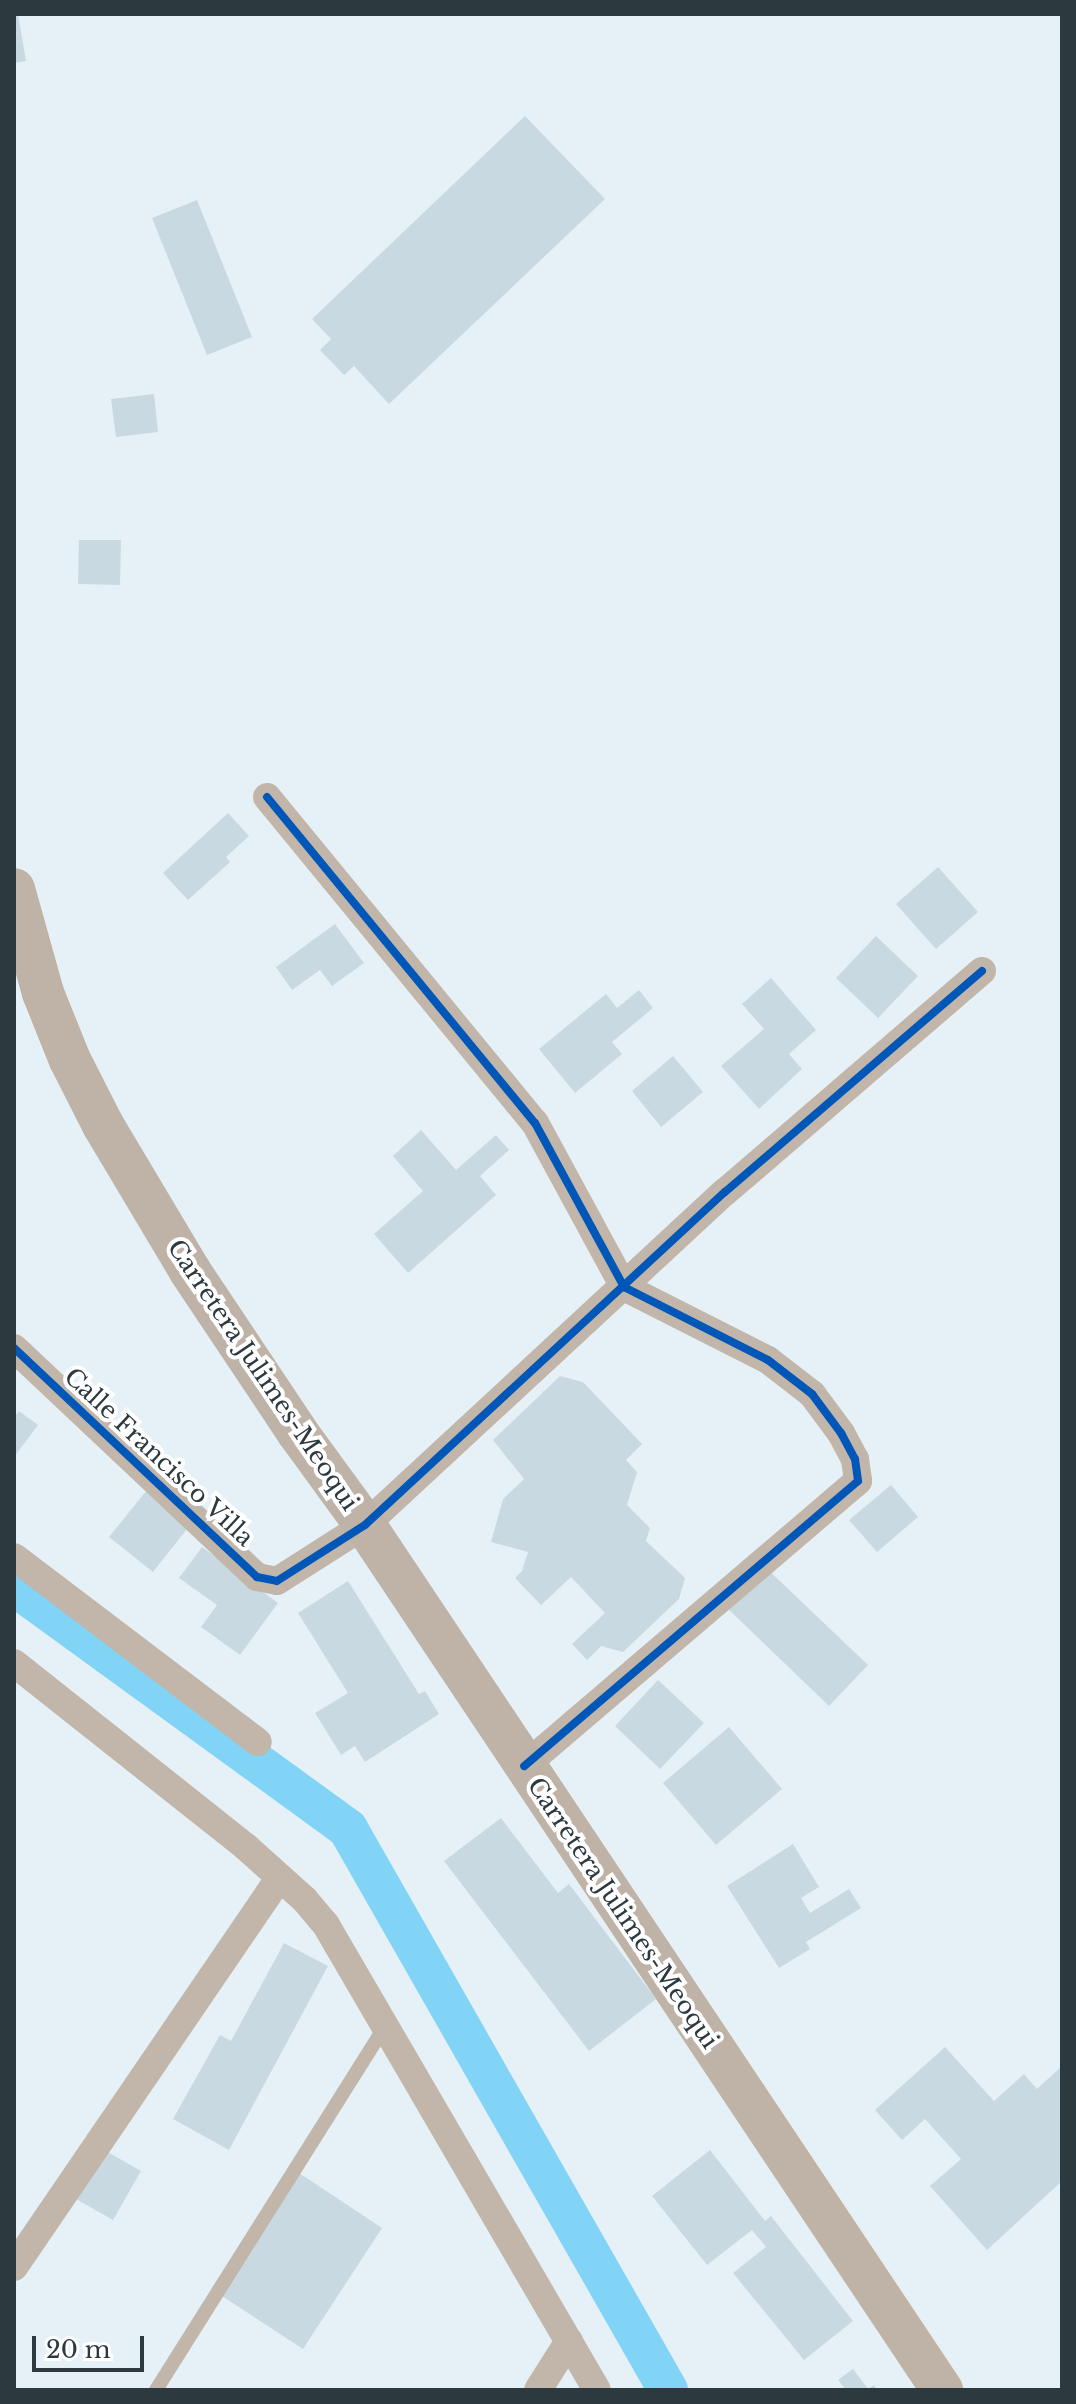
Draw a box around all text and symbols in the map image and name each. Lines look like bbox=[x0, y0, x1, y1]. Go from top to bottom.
street label: Carretera Julimes-Meoqui bbox=[161, 1234, 365, 1516]
street label: Calle Francisco Villa bbox=[58, 1362, 260, 1552]
street label: Carretera Julimes-Meoqui bbox=[521, 1772, 725, 2054]
scale bar bbox=[36, 2320, 148, 2370]
text: 20 m bbox=[46, 2335, 111, 2364]

